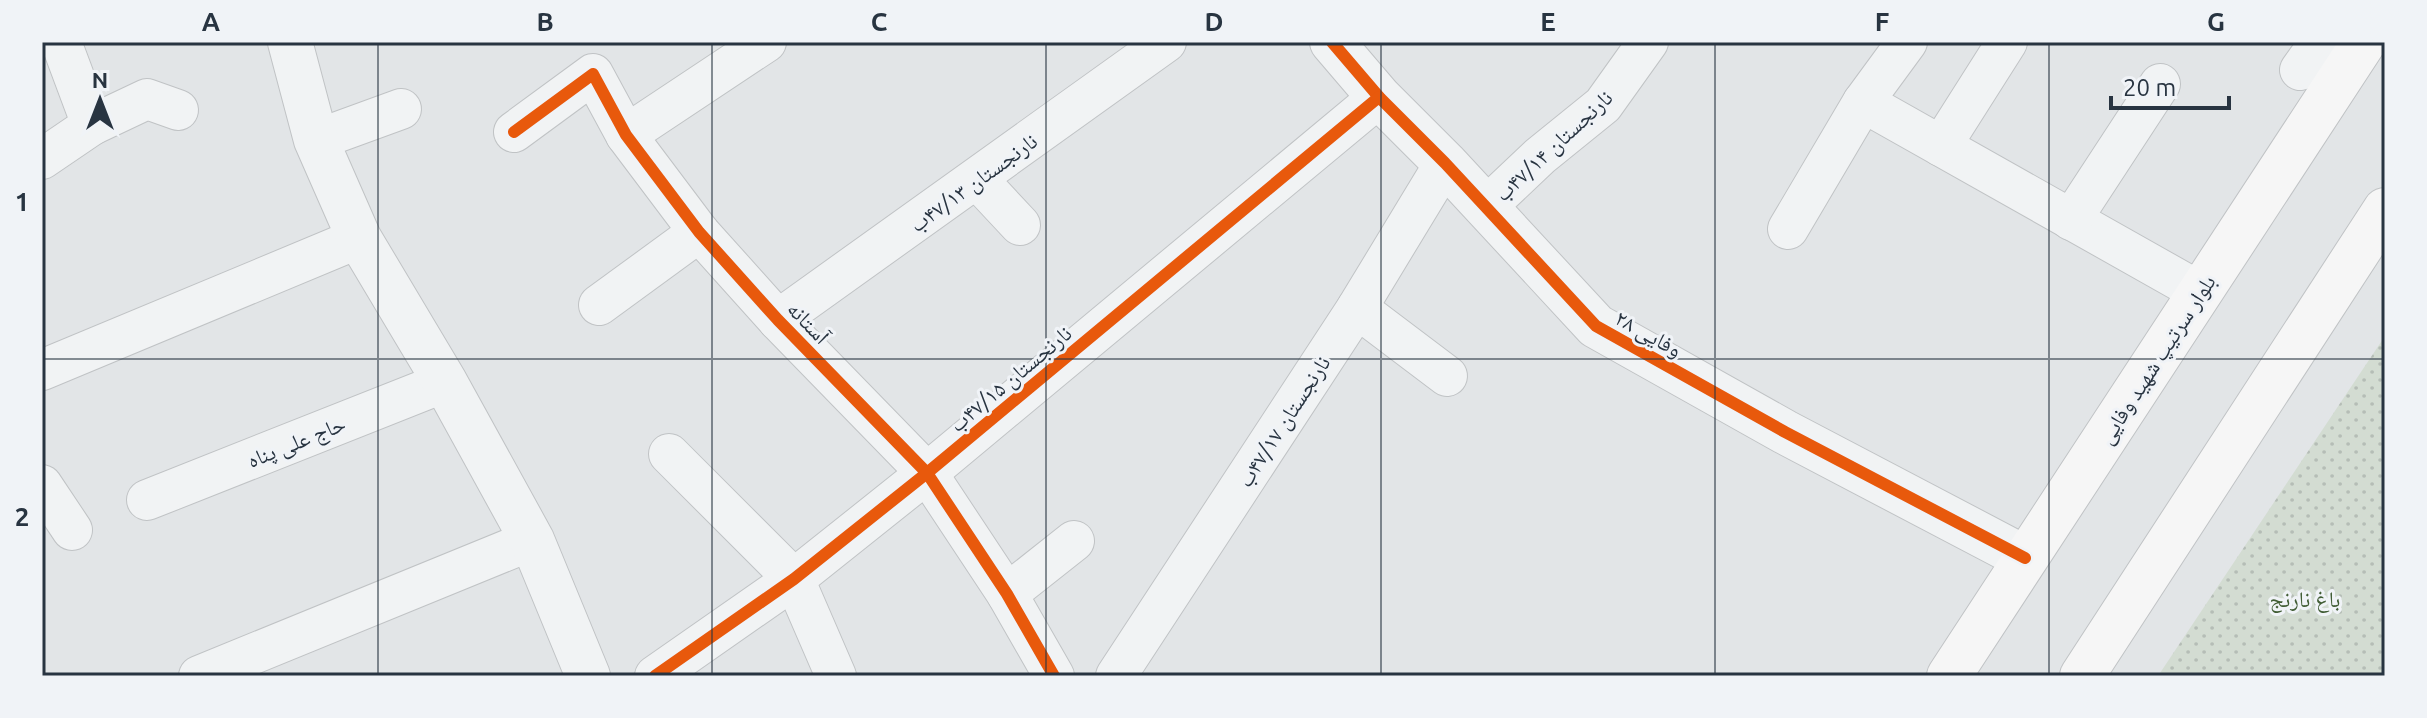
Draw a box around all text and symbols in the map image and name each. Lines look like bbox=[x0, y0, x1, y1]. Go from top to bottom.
text: A bbox=[202, 7, 221, 36]
text: B bbox=[536, 7, 554, 36]
text: C bbox=[871, 7, 888, 36]
text: D bbox=[1205, 7, 1223, 36]
text: E bbox=[1540, 7, 1556, 36]
text: F bbox=[1875, 7, 1889, 36]
text: G bbox=[2207, 7, 2225, 36]
north arrow bbox=[60, 60, 140, 140]
scale bar bbox=[2111, 60, 2229, 110]
text: N bbox=[92, 67, 108, 92]
text: 20 m bbox=[2123, 74, 2176, 101]
street label: نارنجستان ۴۷/۱۴ب bbox=[1489, 84, 1618, 207]
street label: نارنجستان ۴۷/۱۳ب bbox=[904, 127, 1043, 238]
text: 1 bbox=[15, 187, 29, 216]
street label: بلوار سرتیپ شهید وفایی bbox=[2092, 270, 2222, 449]
street label: آستانه bbox=[783, 296, 835, 349]
street label: وفایی ۲۸ bbox=[1610, 304, 1687, 363]
street label: نارنجستان ۴۷/۱۵ب bbox=[944, 320, 1077, 438]
street label: نارنجستان ۴۷/۱۷ب bbox=[1231, 351, 1336, 492]
street label: حاج علی پناه bbox=[243, 410, 350, 474]
text: 2 bbox=[15, 502, 29, 531]
park label: باغ نارنج bbox=[2270, 586, 2340, 613]

